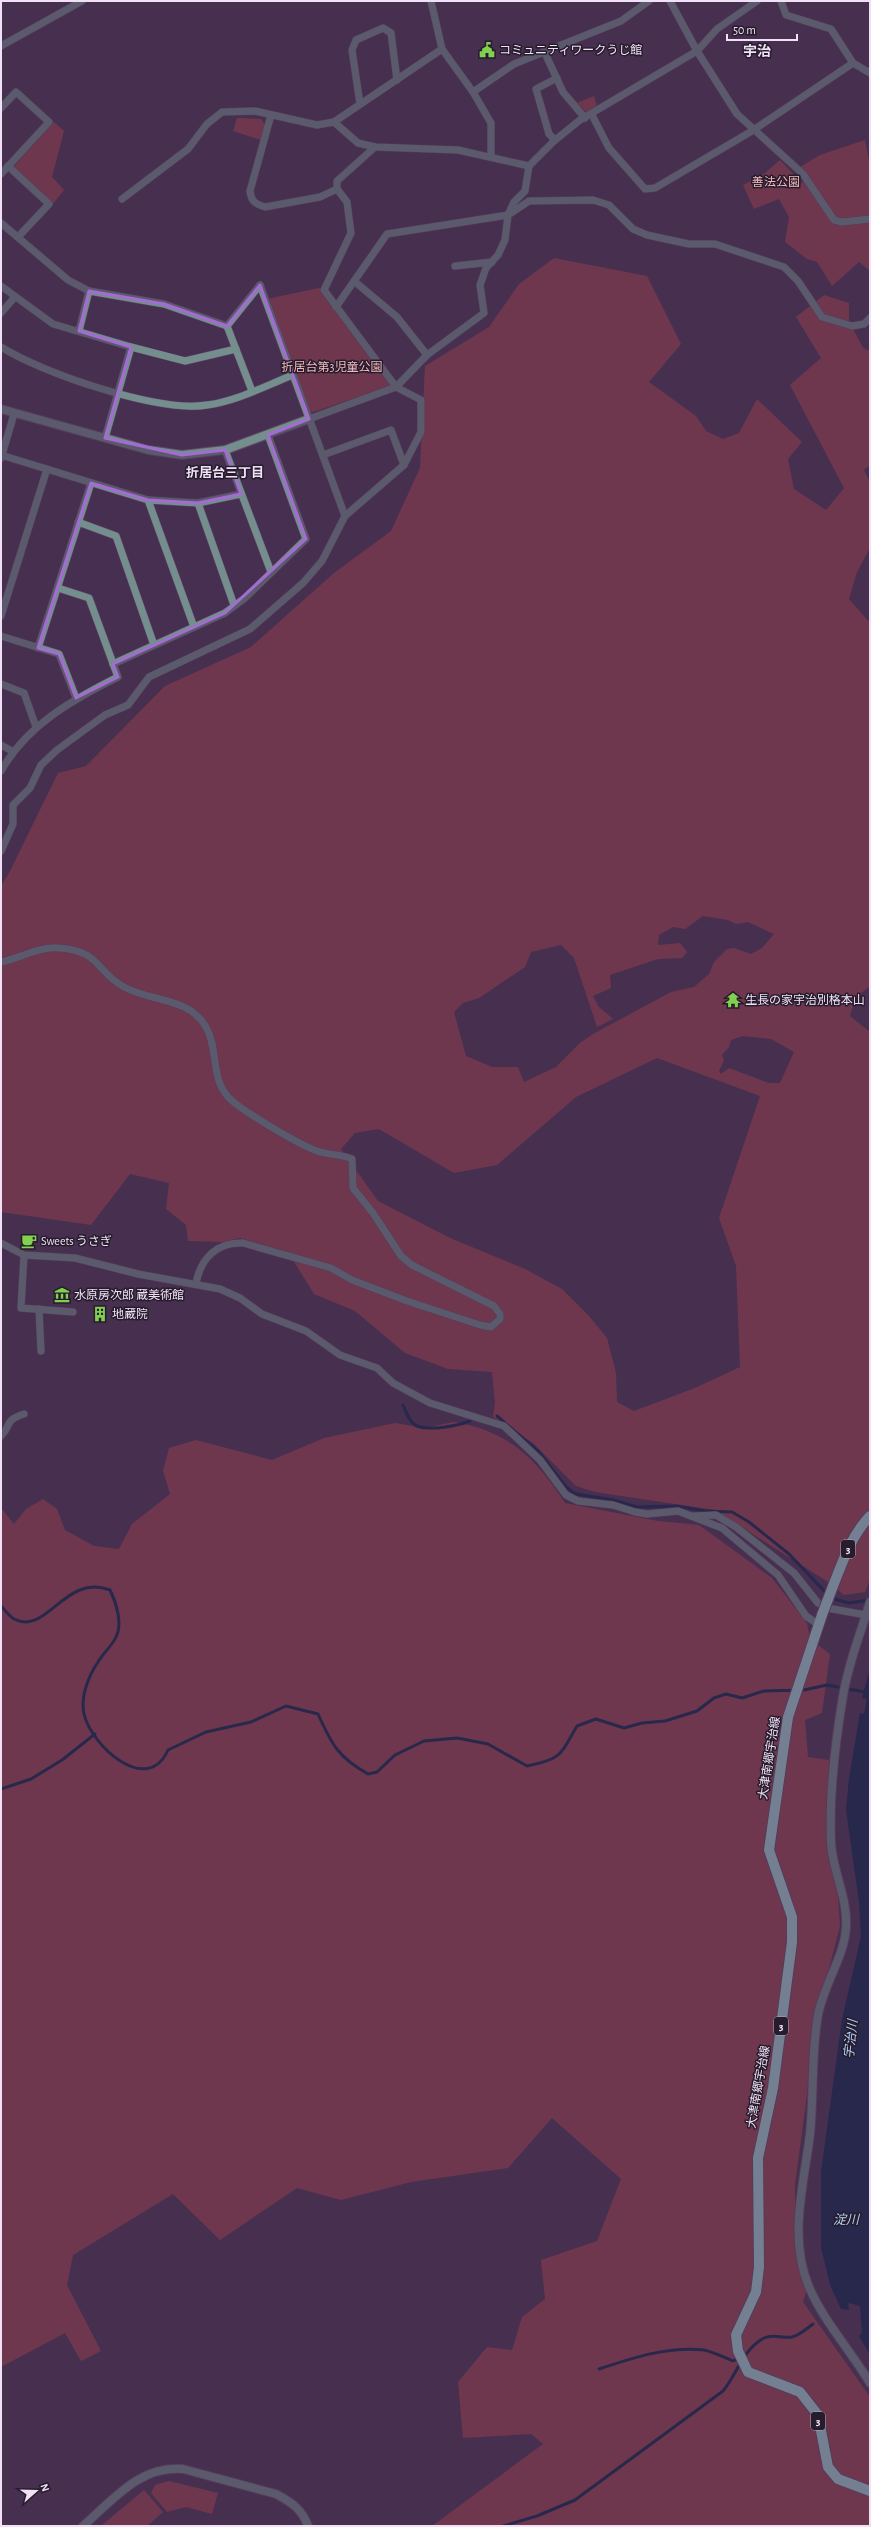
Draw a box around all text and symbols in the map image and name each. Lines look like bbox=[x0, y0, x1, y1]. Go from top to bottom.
scale bar bbox=[727, 16, 797, 42]
text: 50 m bbox=[733, 24, 756, 36]
public building icon: コミュニティワークうじ館 bbox=[478, 41, 496, 59]
district label: 宇治 bbox=[743, 43, 771, 59]
place label: コミュニティワークうじ館 bbox=[499, 44, 642, 56]
park label: 善法公園 bbox=[752, 175, 800, 188]
park label: 折居台第3児童公園 bbox=[282, 360, 382, 373]
district label: 折居台三丁目 bbox=[186, 465, 264, 480]
temple icon: 生長の家宇治別格本山 bbox=[724, 991, 742, 1009]
place label: 生長の家宇治別格本山 bbox=[745, 993, 865, 1006]
cafe icon: Sweets うさぎ bbox=[20, 1232, 38, 1250]
place label: Sweets うさぎ bbox=[41, 1234, 112, 1247]
museum icon: 水原房次郎 蔵美術館 bbox=[53, 1286, 71, 1304]
place label: 水原房次郎 蔵美術館 bbox=[74, 1288, 184, 1301]
building icon: 地蔵院 bbox=[91, 1305, 109, 1323]
place label: 地蔵院 bbox=[112, 1307, 148, 1320]
road number: 3 bbox=[841, 1540, 855, 1558]
street label: 大津南郷宇治線 bbox=[756, 1715, 781, 1800]
road number: 3 bbox=[774, 2017, 788, 2035]
water label: 宇治川 bbox=[842, 2017, 860, 2059]
street label: 大津南郷宇治線 bbox=[744, 2044, 771, 2129]
water label: 淀川 bbox=[833, 2213, 861, 2227]
road number: 3 bbox=[811, 2412, 825, 2430]
north arrow bbox=[16, 2471, 56, 2511]
text: N bbox=[38, 2482, 51, 2493]

